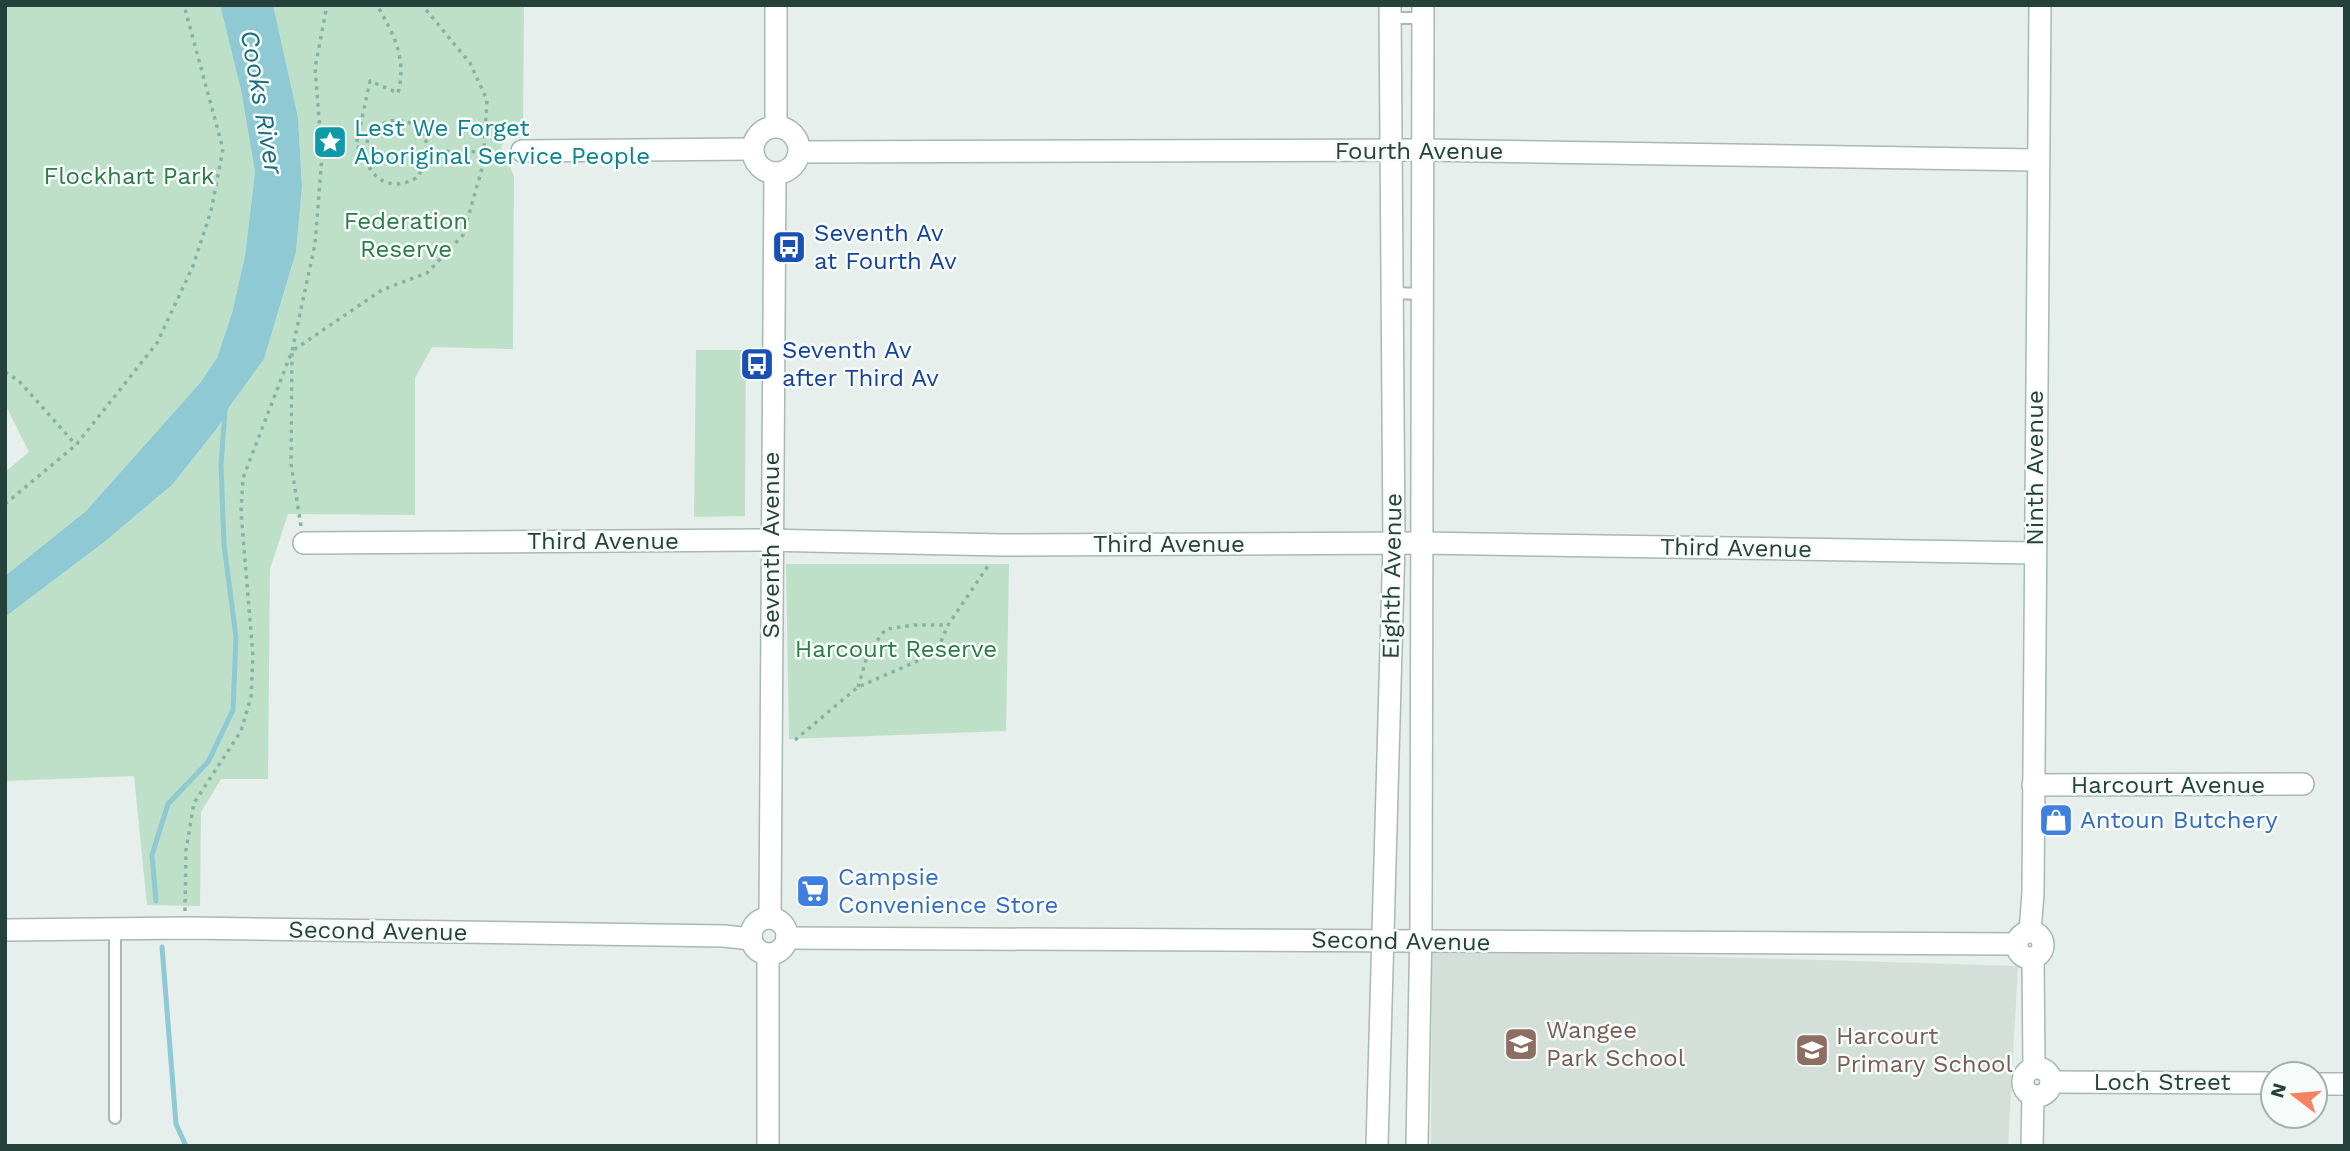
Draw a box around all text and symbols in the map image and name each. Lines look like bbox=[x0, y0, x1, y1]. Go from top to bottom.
water label: Cooks River bbox=[235, 28, 290, 177]
place label: Lest We Forget Aboriginal Service People bbox=[354, 114, 650, 170]
place icon: Lest We Forget Aboriginal Service People bbox=[311, 123, 349, 161]
street label: Fourth Avenue bbox=[1335, 137, 1503, 165]
park label: Flockhart Park bbox=[44, 162, 215, 190]
park label: Federation Reserve bbox=[344, 207, 468, 263]
place label: Seventh Av at Fourth Av bbox=[814, 219, 957, 275]
bus stop icon: Seventh Av at Fourth Av bbox=[770, 228, 808, 266]
place label: Seventh Av after Third Av bbox=[782, 336, 939, 392]
bus stop icon: Seventh Av after Third Av bbox=[738, 345, 776, 383]
street label: Ninth Avenue bbox=[2021, 390, 2049, 546]
street label: Seventh Avenue bbox=[757, 452, 785, 638]
street label: Eighth Avenue bbox=[1377, 493, 1407, 659]
street label: Third Avenue bbox=[527, 527, 679, 555]
street label: Third Avenue bbox=[1093, 530, 1245, 558]
street label: Third Avenue bbox=[1660, 533, 1812, 563]
park label: Harcourt Reserve bbox=[795, 635, 997, 663]
street label: Harcourt Avenue bbox=[2071, 771, 2265, 799]
shop icon: Antoun Butchery bbox=[2037, 801, 2075, 839]
place label: Antoun Butchery bbox=[2080, 806, 2278, 834]
place label: Campsie Convenience Store bbox=[838, 863, 1058, 919]
supermarket icon: Campsie Convenience Store bbox=[794, 872, 832, 910]
street label: Second Avenue bbox=[288, 915, 468, 947]
street label: Second Avenue bbox=[1311, 925, 1491, 957]
place label: Wangee Park School bbox=[1546, 1016, 1686, 1072]
place label: Harcourt Primary School bbox=[1836, 1022, 2014, 1078]
school or university icon: Wangee Park School bbox=[1502, 1025, 1540, 1063]
school or university icon: Harcourt Primary School bbox=[1793, 1031, 1831, 1069]
north arrow bbox=[2259, 1060, 2329, 1130]
street label: Loch Street bbox=[2093, 1068, 2231, 1096]
text: N bbox=[2265, 1081, 2291, 1100]

